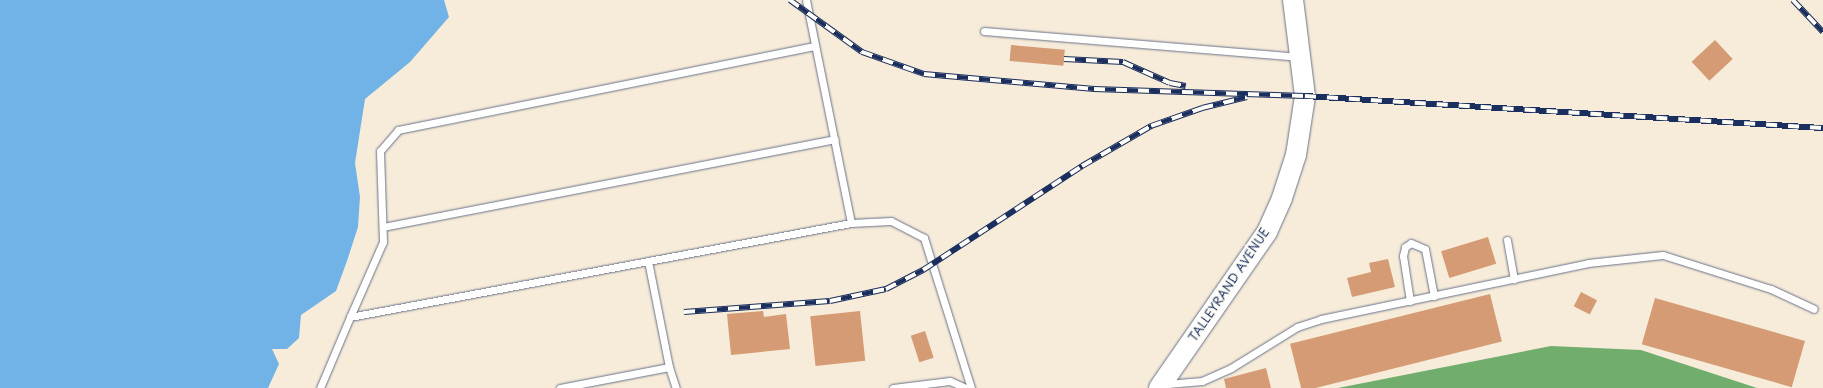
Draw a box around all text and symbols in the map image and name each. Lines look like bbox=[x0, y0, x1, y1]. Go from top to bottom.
street label: TALLEYRAND AVENUE bbox=[1186, 226, 1272, 344]

